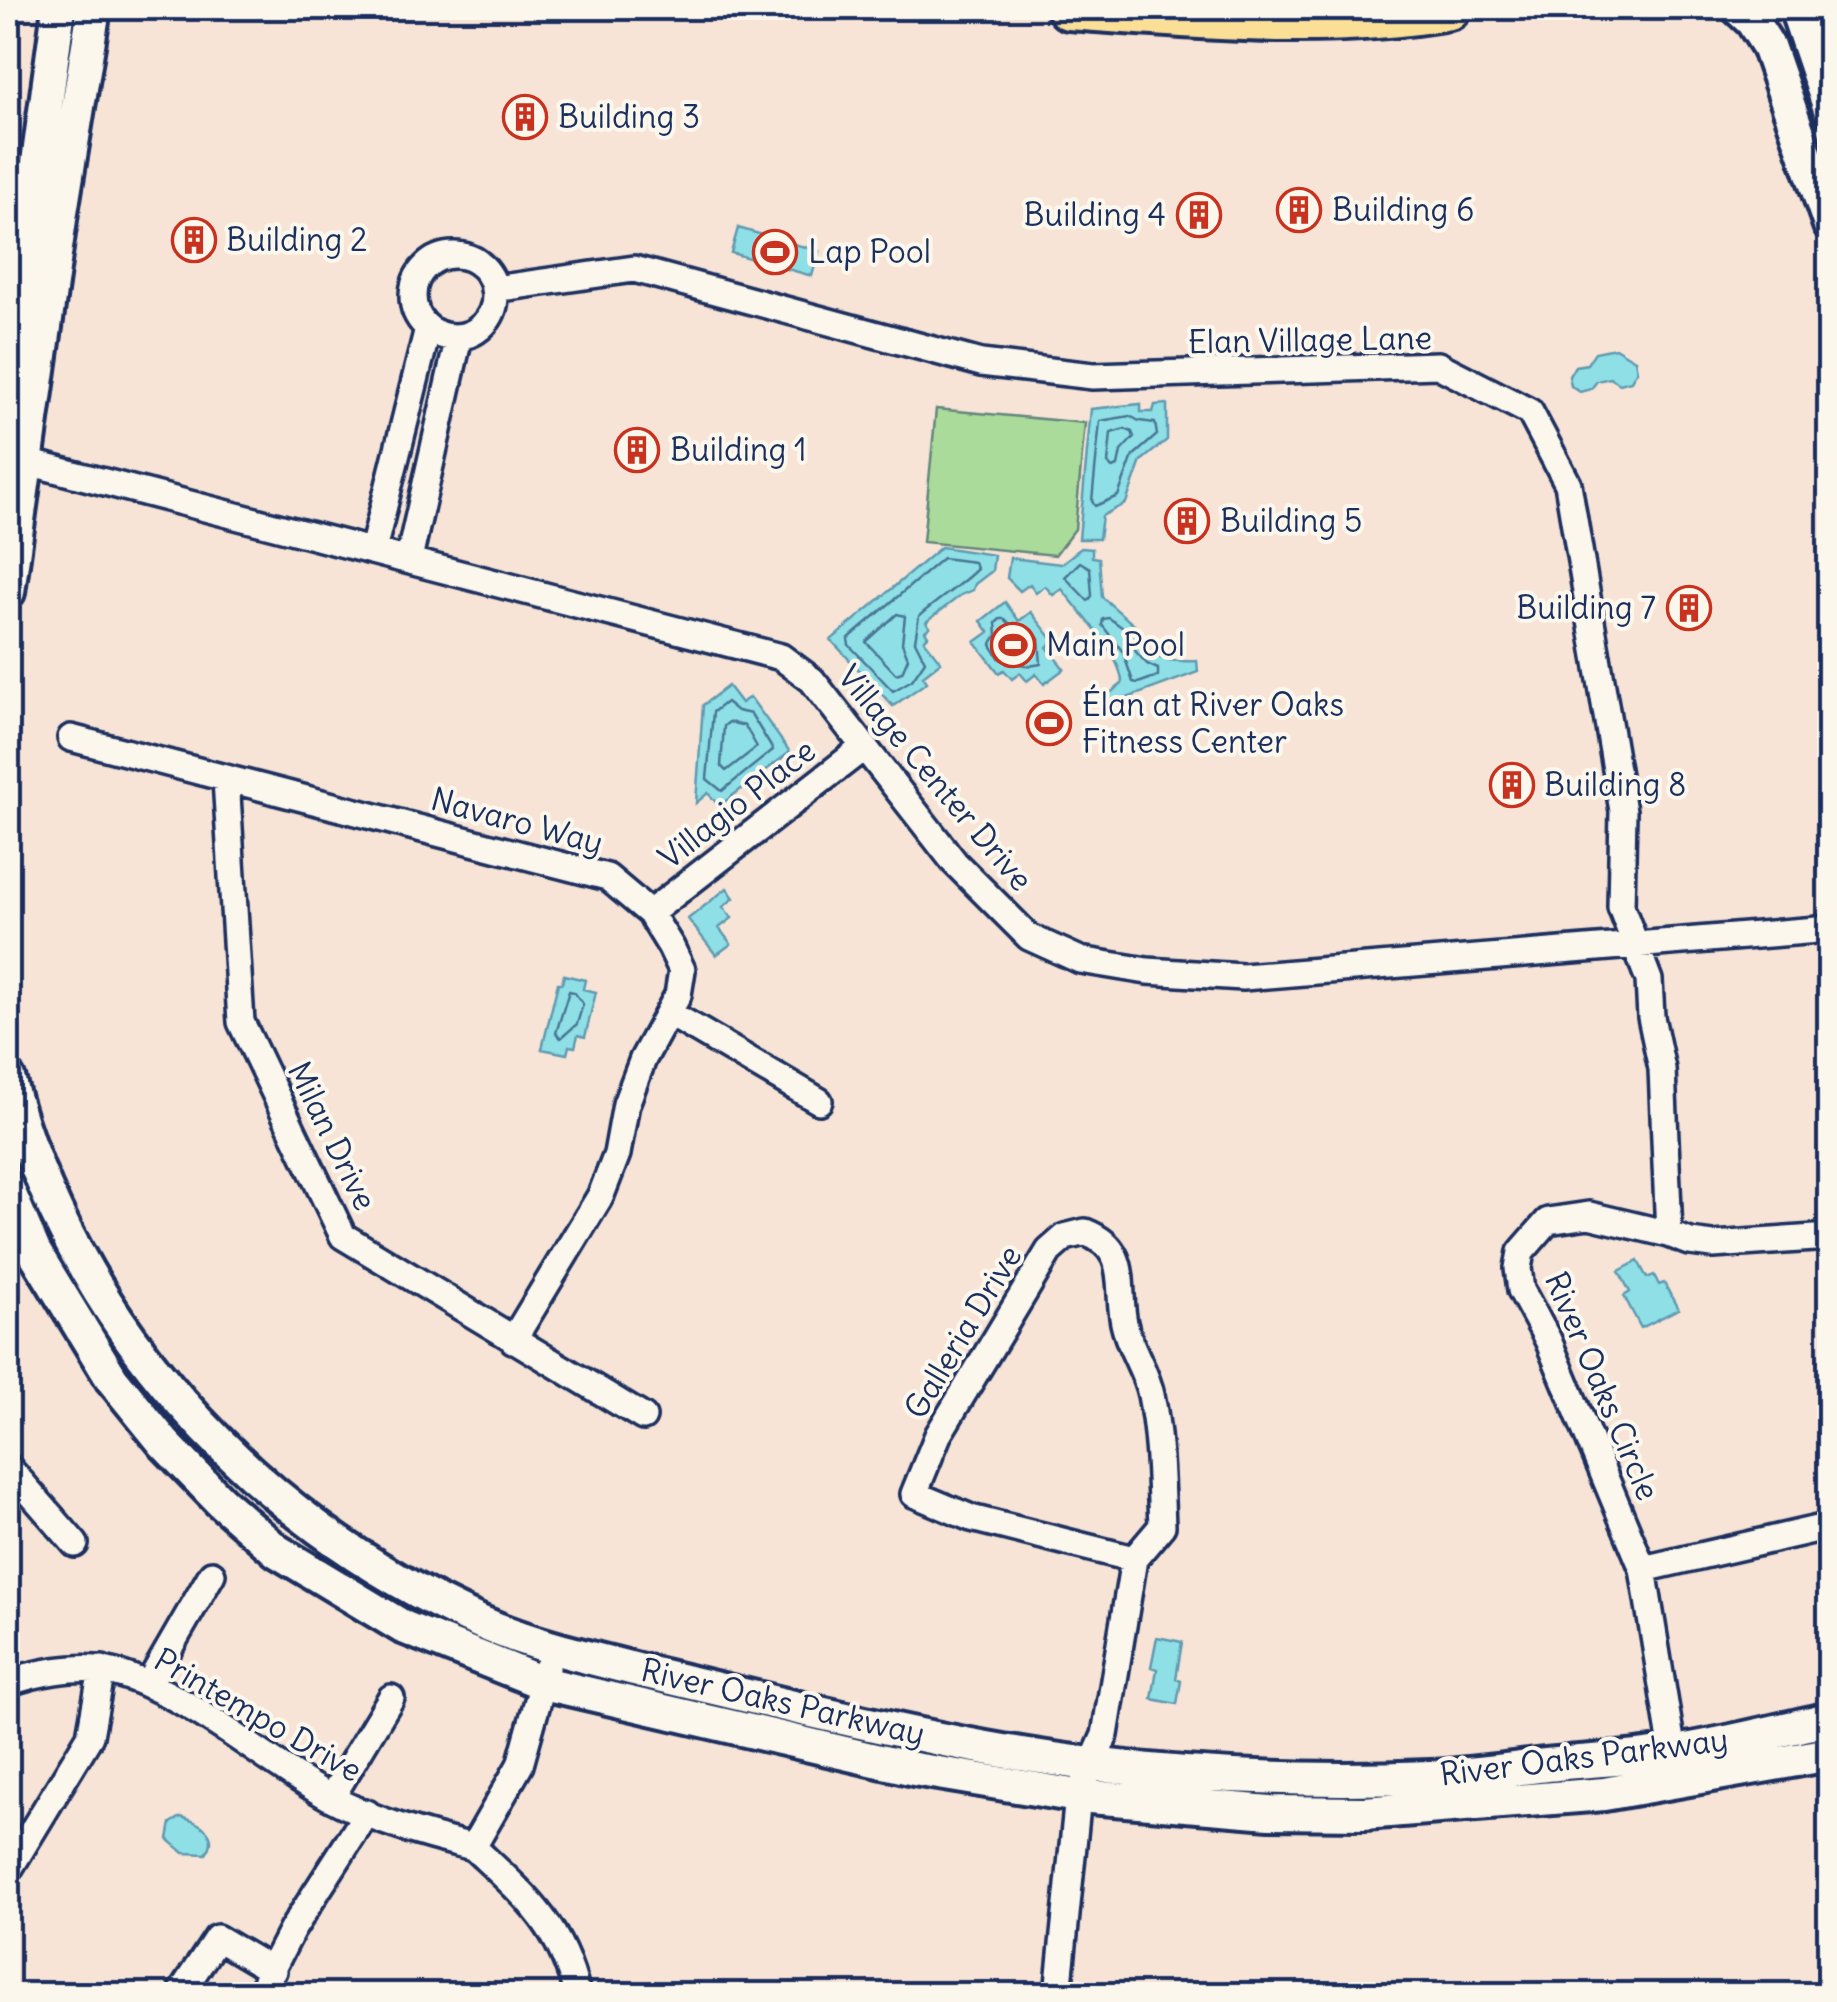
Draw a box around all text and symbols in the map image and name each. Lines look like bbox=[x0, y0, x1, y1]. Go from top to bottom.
building icon: Building 3 bbox=[502, 94, 548, 140]
place label: Building 3 bbox=[558, 96, 700, 137]
building icon: Building 6 bbox=[1276, 187, 1322, 233]
place label: Building 6 bbox=[1332, 189, 1474, 230]
building icon: Building 4 bbox=[1176, 192, 1222, 238]
place label: Building 4 bbox=[1024, 194, 1166, 235]
building icon: Building 2 bbox=[171, 217, 217, 263]
place label: Building 2 bbox=[226, 219, 368, 260]
sports icon: Lap Pool bbox=[752, 229, 798, 275]
place label: Lap Pool bbox=[808, 231, 931, 272]
street label: Elan Village Lane bbox=[1188, 317, 1432, 362]
building icon: Building 1 bbox=[614, 427, 660, 473]
place label: Building 1 bbox=[670, 429, 807, 470]
building icon: Building 5 bbox=[1164, 498, 1210, 544]
place label: Building 5 bbox=[1220, 500, 1362, 541]
building icon: Building 7 bbox=[1666, 585, 1712, 631]
place label: Building 7 bbox=[1516, 587, 1656, 628]
sports icon: Main Pool bbox=[990, 622, 1036, 668]
place label: Main Pool bbox=[1046, 624, 1185, 665]
street label: Village Center Drive bbox=[829, 656, 1042, 899]
place label: Élan at River Oaks Fitness Center bbox=[1082, 684, 1344, 762]
sports icon: Élan at River Oaks Fitness Center bbox=[1026, 700, 1072, 746]
street label: Villagio Place bbox=[650, 730, 823, 878]
building icon: Building 8 bbox=[1489, 762, 1535, 808]
place label: Building 8 bbox=[1544, 764, 1686, 805]
street label: Navaro Way bbox=[427, 778, 608, 863]
street label: Milan Drive bbox=[279, 1055, 386, 1217]
street label: Galleria Drive bbox=[895, 1238, 1030, 1426]
street label: River Oaks Circle bbox=[1536, 1265, 1669, 1506]
street label: Printempo Drive bbox=[147, 1639, 369, 1791]
street label: River Oaks Parkway bbox=[637, 1649, 929, 1754]
street label: River Oaks Parkway bbox=[1437, 1718, 1730, 1795]

